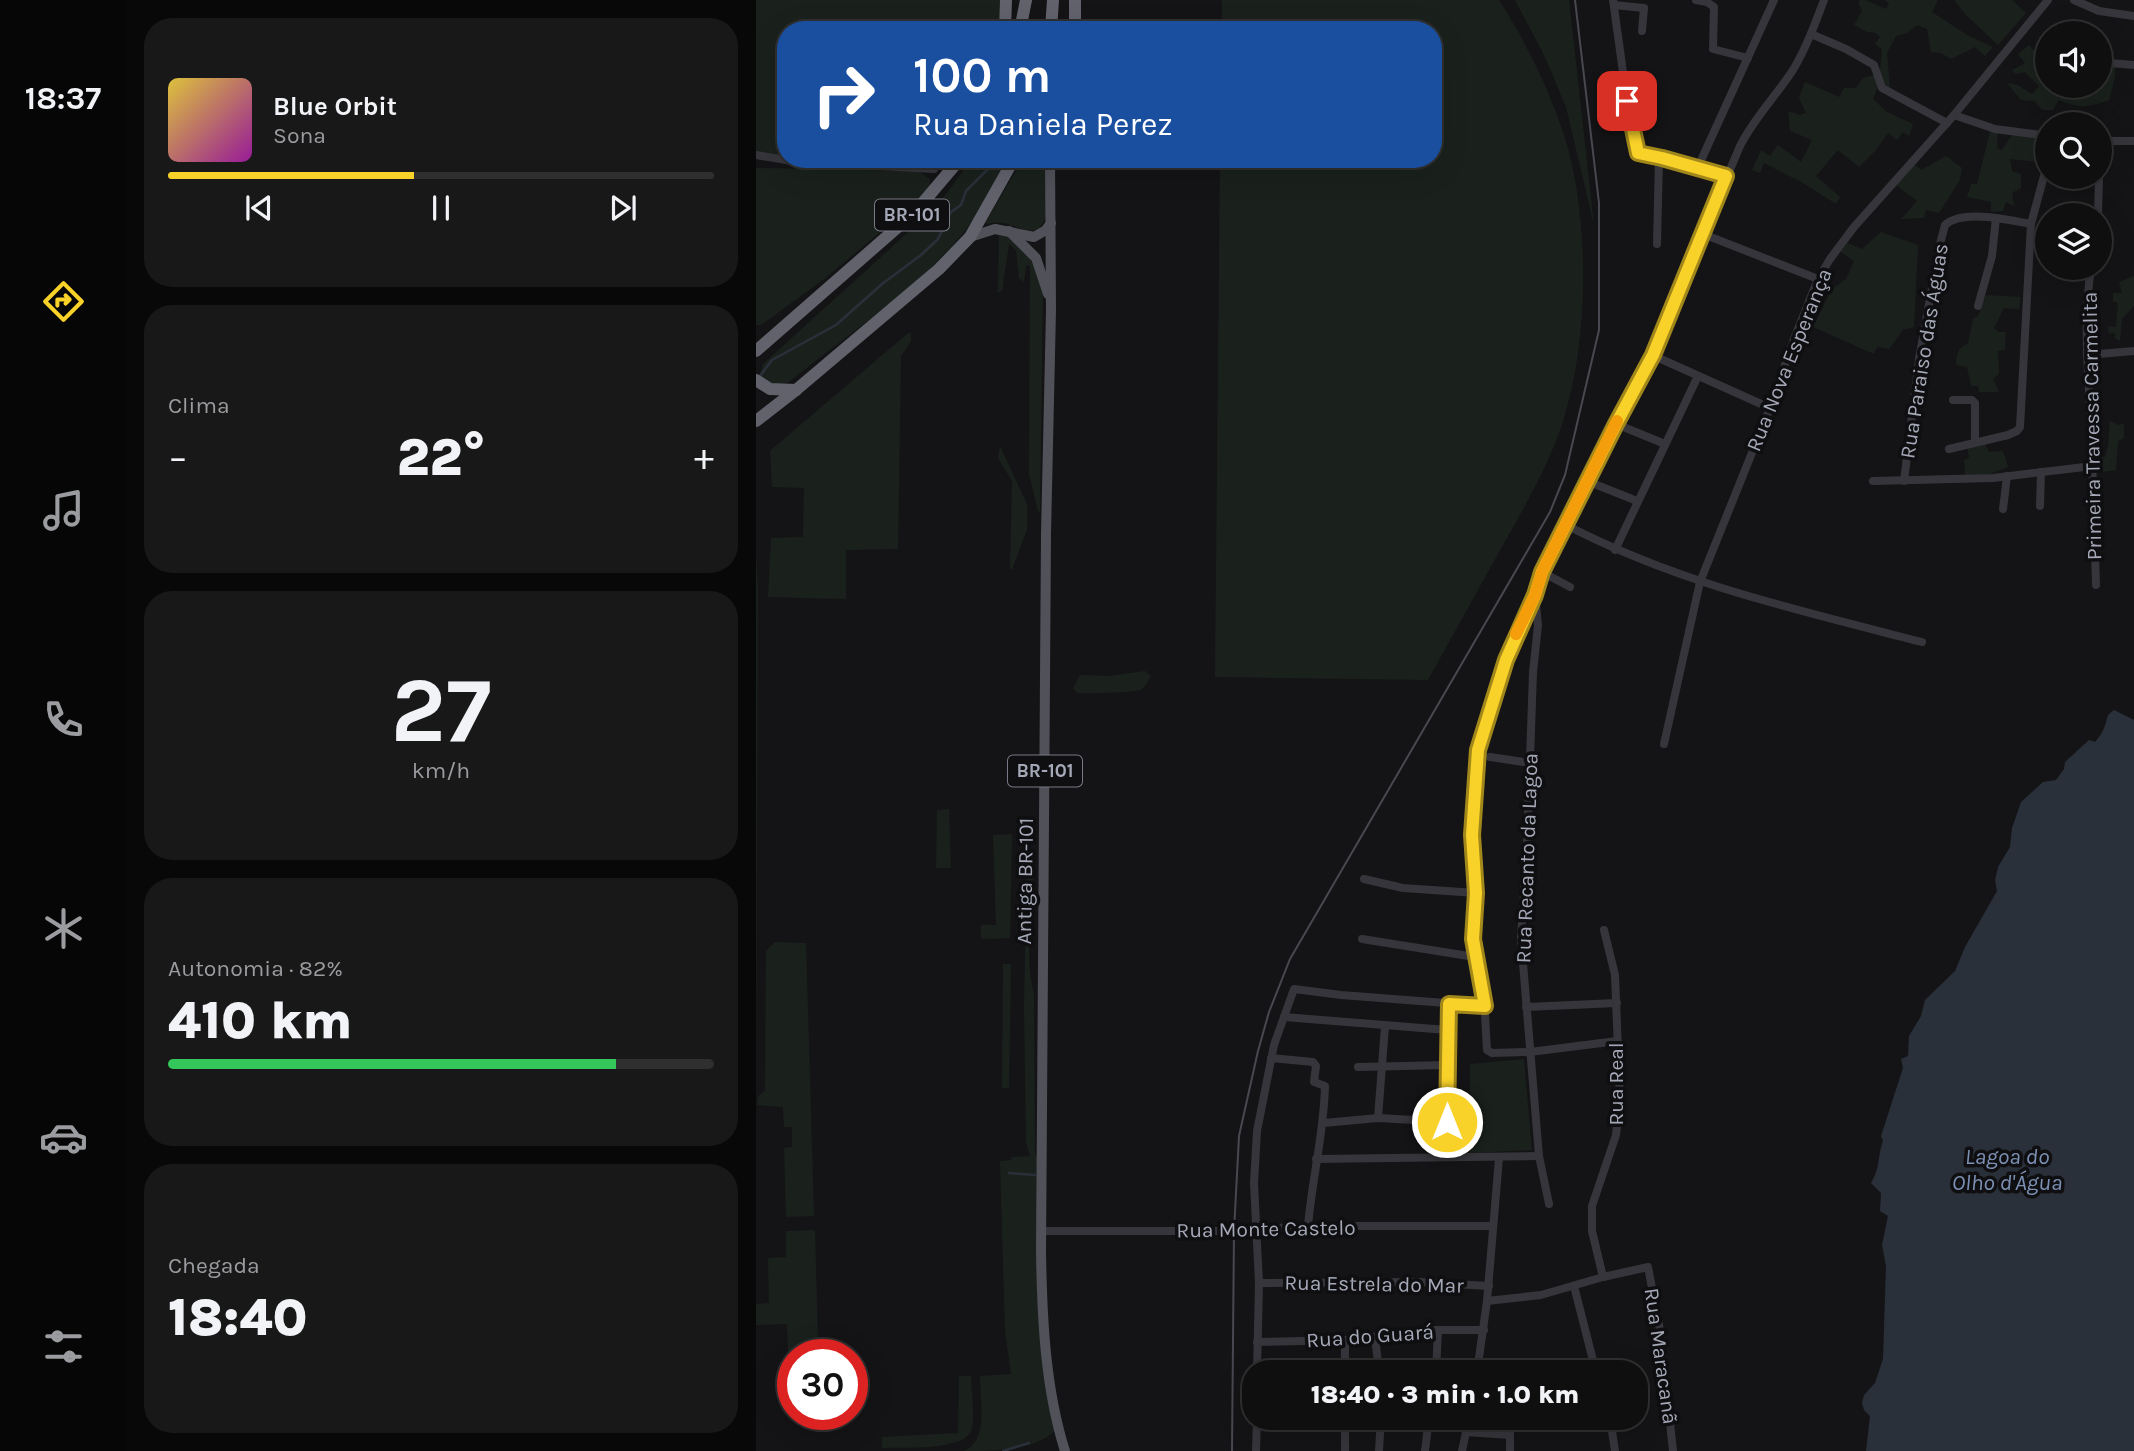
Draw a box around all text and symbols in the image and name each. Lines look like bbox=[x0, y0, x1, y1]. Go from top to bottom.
map controls bbox=[2035, 21, 2112, 280]
button: sound bbox=[2035, 21, 2112, 98]
text: 100 m bbox=[913, 47, 1051, 104]
icon: right bbox=[798, 49, 889, 140]
pin bbox=[1597, 71, 1657, 131]
text: 18:37 bbox=[25, 80, 101, 117]
icon: arrive bbox=[1608, 82, 1646, 120]
text: Blue Orbit bbox=[273, 91, 397, 122]
text: Rua Daniela Perez bbox=[913, 106, 1173, 143]
button: search bbox=[2035, 112, 2112, 189]
text: Sona bbox=[273, 122, 326, 149]
icon: previous bbox=[240, 189, 278, 227]
icon: pause bbox=[422, 189, 460, 227]
icon: next bbox=[604, 189, 642, 227]
road number: BR-101 bbox=[875, 200, 949, 230]
button: layers bbox=[2035, 203, 2112, 280]
street label: Rua Paraiso das Águas bbox=[1895, 242, 1953, 460]
street label: Rua Nova Esperança bbox=[1741, 265, 1837, 455]
icon: directions bbox=[39, 277, 88, 326]
street label: Primeira Travessa Carmelita bbox=[2078, 292, 2106, 560]
text: Clima bbox=[168, 392, 230, 419]
text: 22° bbox=[397, 427, 485, 488]
text: − bbox=[168, 435, 188, 480]
text: + bbox=[694, 435, 714, 480]
icon: music bbox=[39, 486, 88, 535]
text: 27 bbox=[391, 658, 491, 764]
icon: phone bbox=[39, 695, 88, 744]
street label: Rua Recanto da Lagoa bbox=[1511, 752, 1543, 964]
road number: BR-101 bbox=[1008, 756, 1082, 786]
text: km/h bbox=[412, 757, 470, 784]
street label: Antiga BR-101 bbox=[1012, 817, 1038, 945]
icon: climate bbox=[39, 904, 88, 953]
text: Autonomia · 82% bbox=[168, 955, 343, 982]
text: 410 km bbox=[168, 990, 352, 1051]
street label: Rua Real bbox=[1604, 1042, 1628, 1126]
position arrow bbox=[1410, 1085, 1484, 1159]
icon: car bbox=[39, 1113, 88, 1162]
water label: Lagoa do Olho d'Água bbox=[1952, 1143, 2062, 1196]
street label: Rua Monte Castelo bbox=[1176, 1215, 1356, 1243]
text: Chegada bbox=[168, 1252, 260, 1279]
street label: Rua Estrela do Mar bbox=[1284, 1270, 1464, 1298]
street label: Rua Maracanã bbox=[1640, 1286, 1682, 1426]
text: 18:40 bbox=[168, 1287, 307, 1348]
street label: Rua do Guará bbox=[1305, 1320, 1435, 1352]
icon: filters bbox=[39, 1322, 88, 1371]
speed limit sign: 30 bbox=[777, 1339, 868, 1430]
text: 18:40 · 3 min · 1.0 km bbox=[1311, 1379, 1579, 1410]

